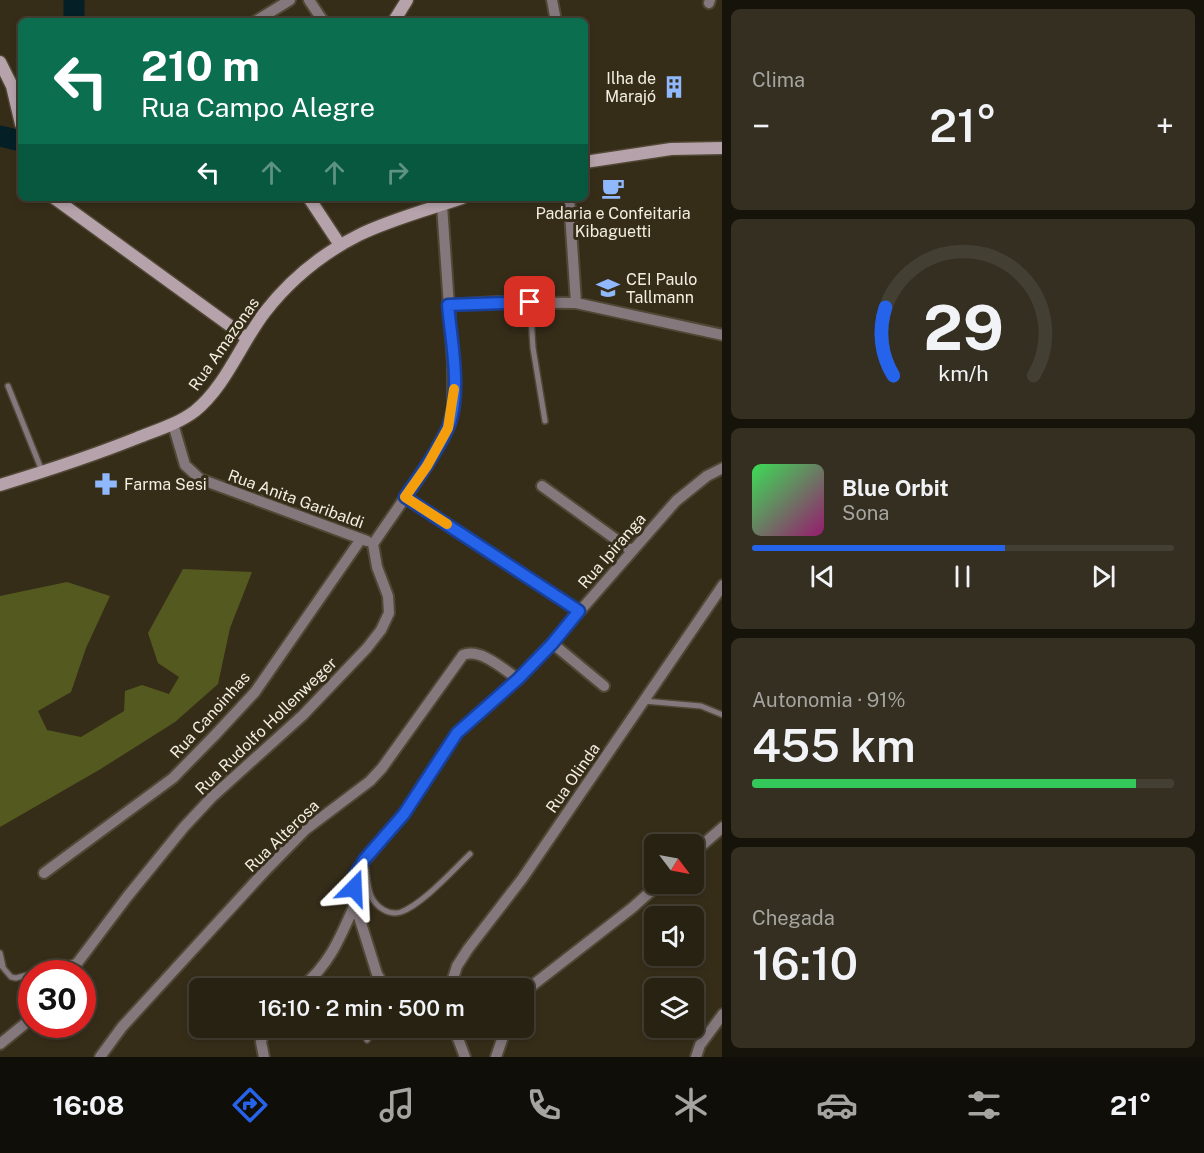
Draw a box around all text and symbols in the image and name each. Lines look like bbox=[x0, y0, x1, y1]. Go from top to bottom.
text: 210 m bbox=[141, 41, 260, 90]
icon: left bbox=[42, 42, 120, 120]
text: Clima bbox=[752, 68, 805, 92]
place label: Ilha de Marajó bbox=[605, 69, 656, 106]
building icon: Ilha de Marajó bbox=[661, 74, 687, 100]
text: Rua Campo Alegre bbox=[141, 91, 375, 123]
text: 21° bbox=[929, 99, 997, 152]
text: − bbox=[752, 107, 770, 145]
text: + bbox=[1156, 107, 1174, 145]
icon: left bbox=[192, 156, 225, 189]
icon: ahead bbox=[255, 156, 288, 189]
icon: ahead bbox=[318, 156, 351, 189]
icon: right bbox=[381, 156, 414, 189]
cafe icon: Padaria e Confeitaria Kibaguetti bbox=[600, 175, 626, 201]
place label: Padaria e Confeitaria Kibaguetti bbox=[535, 204, 691, 241]
place label: CEI Paulo Tallmann bbox=[626, 270, 697, 307]
school or university icon: CEI Paulo Tallmann bbox=[595, 275, 621, 301]
pin bbox=[504, 276, 555, 327]
icon: arrive bbox=[513, 285, 546, 318]
text: 29 bbox=[923, 291, 1003, 364]
street label: Rua Amazonas bbox=[185, 294, 263, 394]
text: km/h bbox=[938, 361, 988, 386]
street label: Rua Anita Garibaldi bbox=[225, 466, 367, 532]
pharmacy icon: Farma Sesi bbox=[93, 471, 119, 497]
place label: Farma Sesi bbox=[124, 475, 207, 494]
text: Blue Orbit bbox=[842, 475, 949, 501]
text: Sona bbox=[842, 501, 889, 525]
street label: Rua Ipiranga bbox=[574, 510, 650, 592]
icon: previous bbox=[806, 560, 839, 593]
icon: pause bbox=[946, 560, 979, 593]
icon: next bbox=[1087, 560, 1120, 593]
street label: Rua Rudolfo Hollenweger bbox=[191, 653, 341, 799]
street label: Rua Canoinhas bbox=[166, 668, 254, 762]
text: Autonomia · 91% bbox=[752, 688, 906, 712]
text: 455 km bbox=[752, 719, 916, 772]
street label: Rua Olinda bbox=[542, 739, 604, 817]
street label: Rua Alterosa bbox=[241, 796, 323, 876]
north arrow bbox=[644, 834, 704, 894]
map controls bbox=[644, 834, 704, 1038]
position arrow bbox=[322, 856, 386, 920]
button: sound bbox=[644, 906, 704, 966]
text: Chegada bbox=[752, 906, 835, 930]
text: 16:10 bbox=[752, 937, 858, 990]
speed limit sign: 30 bbox=[18, 960, 96, 1038]
button: layers bbox=[644, 978, 704, 1038]
text: 16:10 · 2 min · 500 m bbox=[258, 995, 465, 1021]
icon: directions bbox=[229, 1084, 271, 1126]
icon: music bbox=[376, 1084, 418, 1126]
icon: phone bbox=[523, 1084, 565, 1126]
icon: climate bbox=[670, 1084, 712, 1126]
icon: car bbox=[816, 1084, 858, 1126]
icon: filters bbox=[963, 1084, 1005, 1126]
text: 16:08 bbox=[52, 1089, 125, 1121]
text: 21° bbox=[1110, 1089, 1152, 1121]

